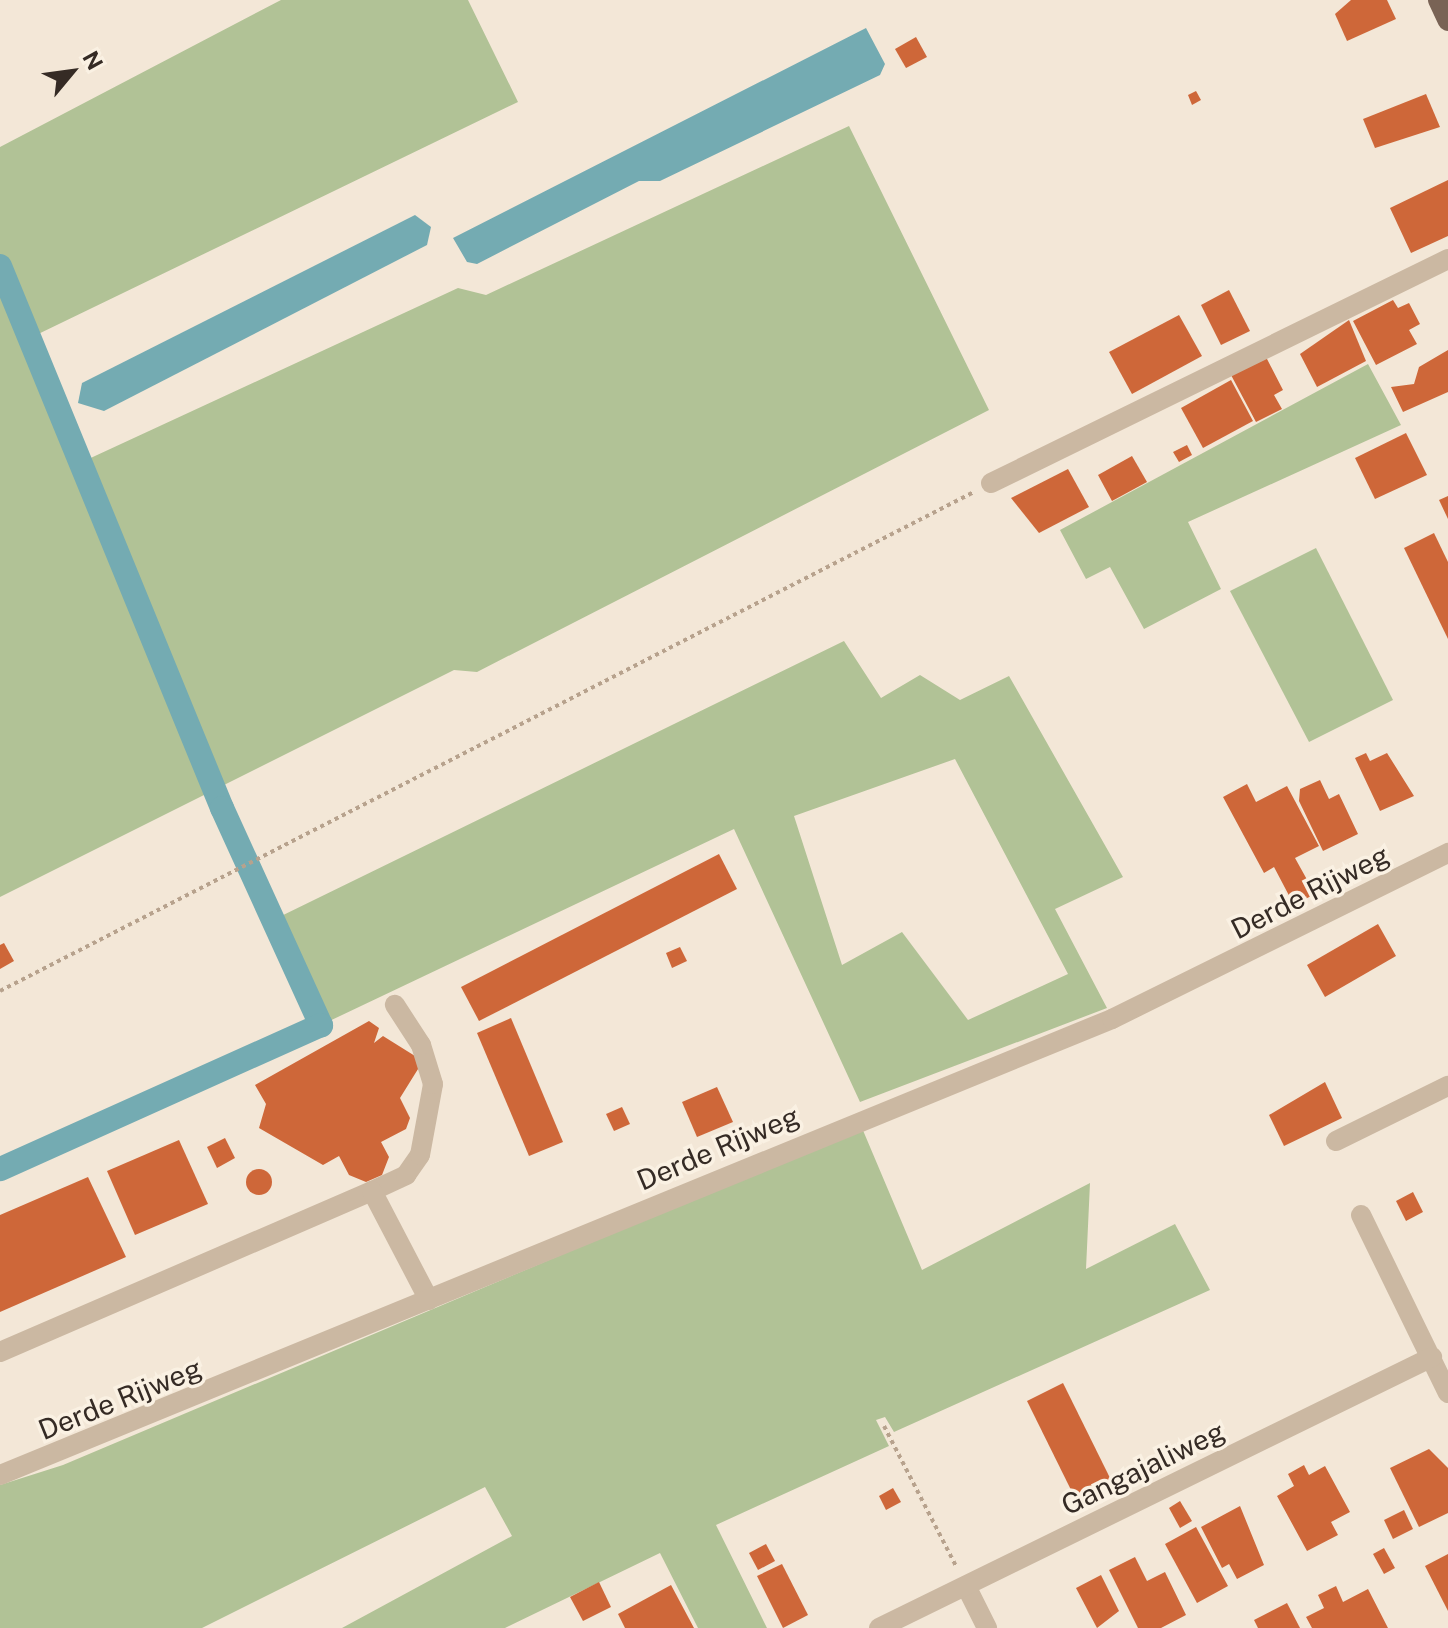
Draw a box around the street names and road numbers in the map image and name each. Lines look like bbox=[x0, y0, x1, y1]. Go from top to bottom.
street label: Derde Rijweg bbox=[1225, 838, 1395, 946]
street label: Derde Rijweg bbox=[632, 1099, 804, 1197]
street label: Derde Rijweg bbox=[33, 1351, 207, 1447]
street label: Gangajaliweg bbox=[1056, 1414, 1230, 1522]

